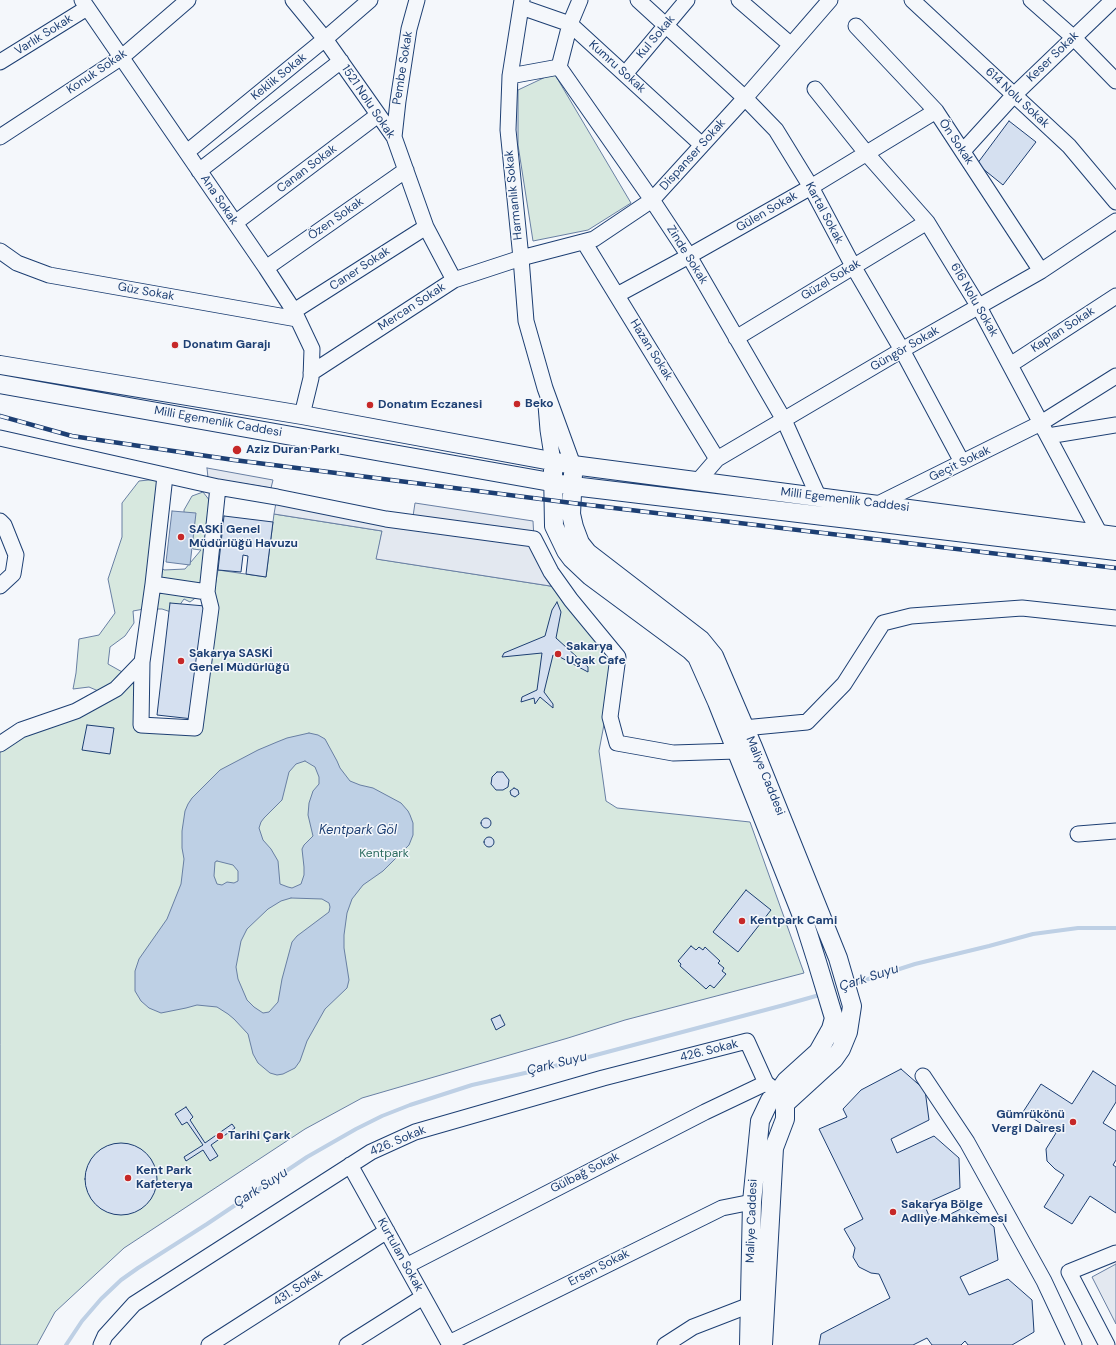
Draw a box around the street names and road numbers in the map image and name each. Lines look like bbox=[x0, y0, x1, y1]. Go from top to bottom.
street label: Varlık Sokak bbox=[12, 12, 76, 58]
street label: Kul Sokak bbox=[634, 12, 678, 62]
street label: Keser Sokak bbox=[1024, 29, 1082, 85]
street label: Pembe Sokak bbox=[390, 30, 416, 106]
street label: Kumru Sokak bbox=[586, 38, 648, 96]
street label: Konuk Sokak bbox=[64, 47, 130, 97]
street label: Keklik Sokak bbox=[248, 50, 310, 104]
street label: 1521 Nolu Sokak bbox=[338, 63, 398, 141]
street label: 614 Nolu Sokak bbox=[982, 65, 1052, 131]
street label: Dispanser Sokak bbox=[657, 116, 729, 194]
street label: Ön Sokak bbox=[935, 116, 977, 168]
street label: Canan Sokak bbox=[274, 142, 340, 196]
street label: Harmanlık Sokak bbox=[502, 149, 526, 241]
street label: Ana Sokak bbox=[197, 172, 241, 228]
street label: Kartal Sokak bbox=[802, 180, 846, 246]
street label: Gülen Sokak bbox=[734, 189, 800, 235]
street label: Özen Sokak bbox=[306, 195, 366, 243]
street label: Zinde Sokak bbox=[663, 223, 711, 287]
street label: Caner Sokak bbox=[327, 244, 393, 294]
street label: Güzel Sokak bbox=[799, 257, 863, 303]
street label: 616 Nolu Sokak bbox=[947, 261, 1001, 339]
street label: Güz Sokak bbox=[117, 280, 175, 304]
street label: Mercan Sokak bbox=[376, 280, 448, 334]
street label: Kaplan Sokak bbox=[1029, 304, 1097, 356]
street label: Hazan Sokak bbox=[626, 317, 676, 383]
street label: Güngör Sokak bbox=[868, 324, 942, 374]
street label: Milli Egemenlik Caddesi bbox=[153, 404, 283, 440]
street label: Geçit Sokak bbox=[927, 443, 993, 485]
street label: Milli Egemenlik Caddesi bbox=[780, 485, 910, 515]
street label: Maliye Caddesi bbox=[743, 734, 787, 818]
street label: 426. Sokak bbox=[678, 1037, 740, 1065]
street label: 426. Sokak bbox=[368, 1123, 428, 1159]
street label: Gülbağ Sokak bbox=[548, 1150, 622, 1196]
street label: Maliye Caddesi bbox=[743, 1179, 761, 1263]
street label: Kurtulan Sokak bbox=[374, 1216, 426, 1294]
street label: Ersen Sokak bbox=[566, 1246, 632, 1290]
street label: 431. Sokak bbox=[271, 1267, 325, 1309]

